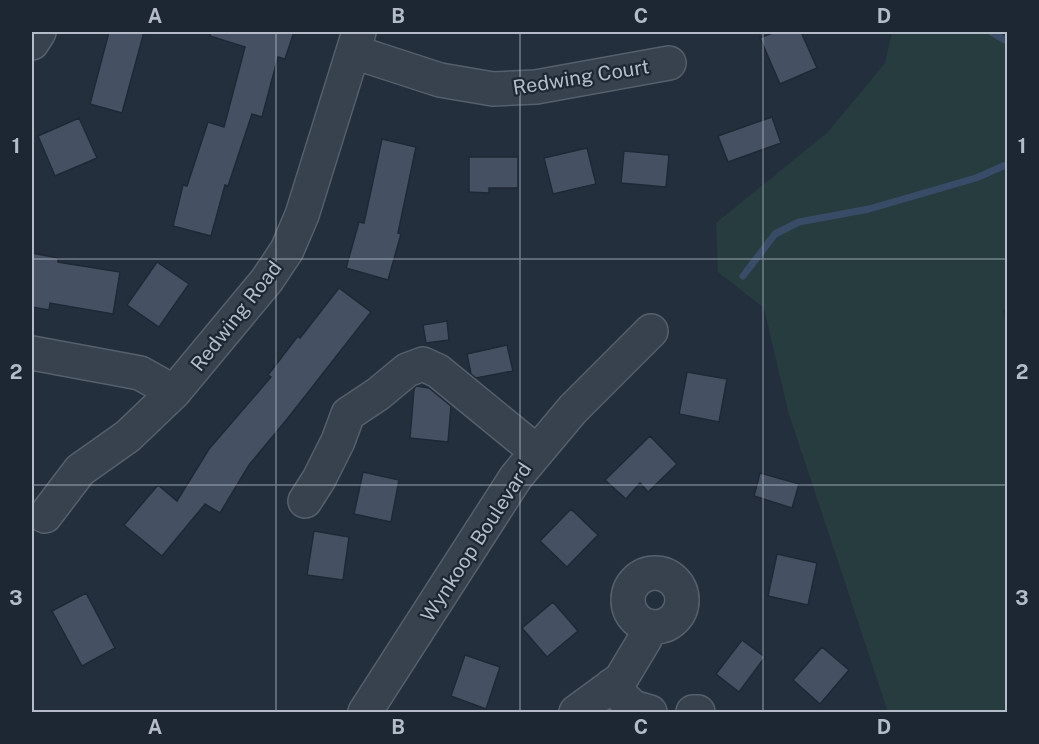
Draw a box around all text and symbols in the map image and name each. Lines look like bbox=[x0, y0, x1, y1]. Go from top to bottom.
text: A bbox=[148, 4, 162, 28]
text: B bbox=[391, 4, 405, 28]
text: C bbox=[634, 4, 648, 28]
text: D bbox=[877, 4, 891, 28]
street label: Redwing Court bbox=[511, 54, 651, 100]
text: 1 bbox=[12, 134, 20, 158]
text: 1 bbox=[1018, 134, 1026, 158]
street label: Redwing Road bbox=[185, 256, 287, 376]
text: 2 bbox=[10, 360, 22, 384]
text: 2 bbox=[1016, 360, 1028, 384]
street label: Wynkoop Boulevard bbox=[416, 458, 536, 626]
text: 3 bbox=[9, 586, 23, 610]
text: 3 bbox=[1015, 586, 1029, 610]
text: A bbox=[148, 715, 162, 739]
text: B bbox=[391, 715, 405, 739]
text: C bbox=[634, 715, 648, 739]
text: D bbox=[877, 715, 891, 739]

